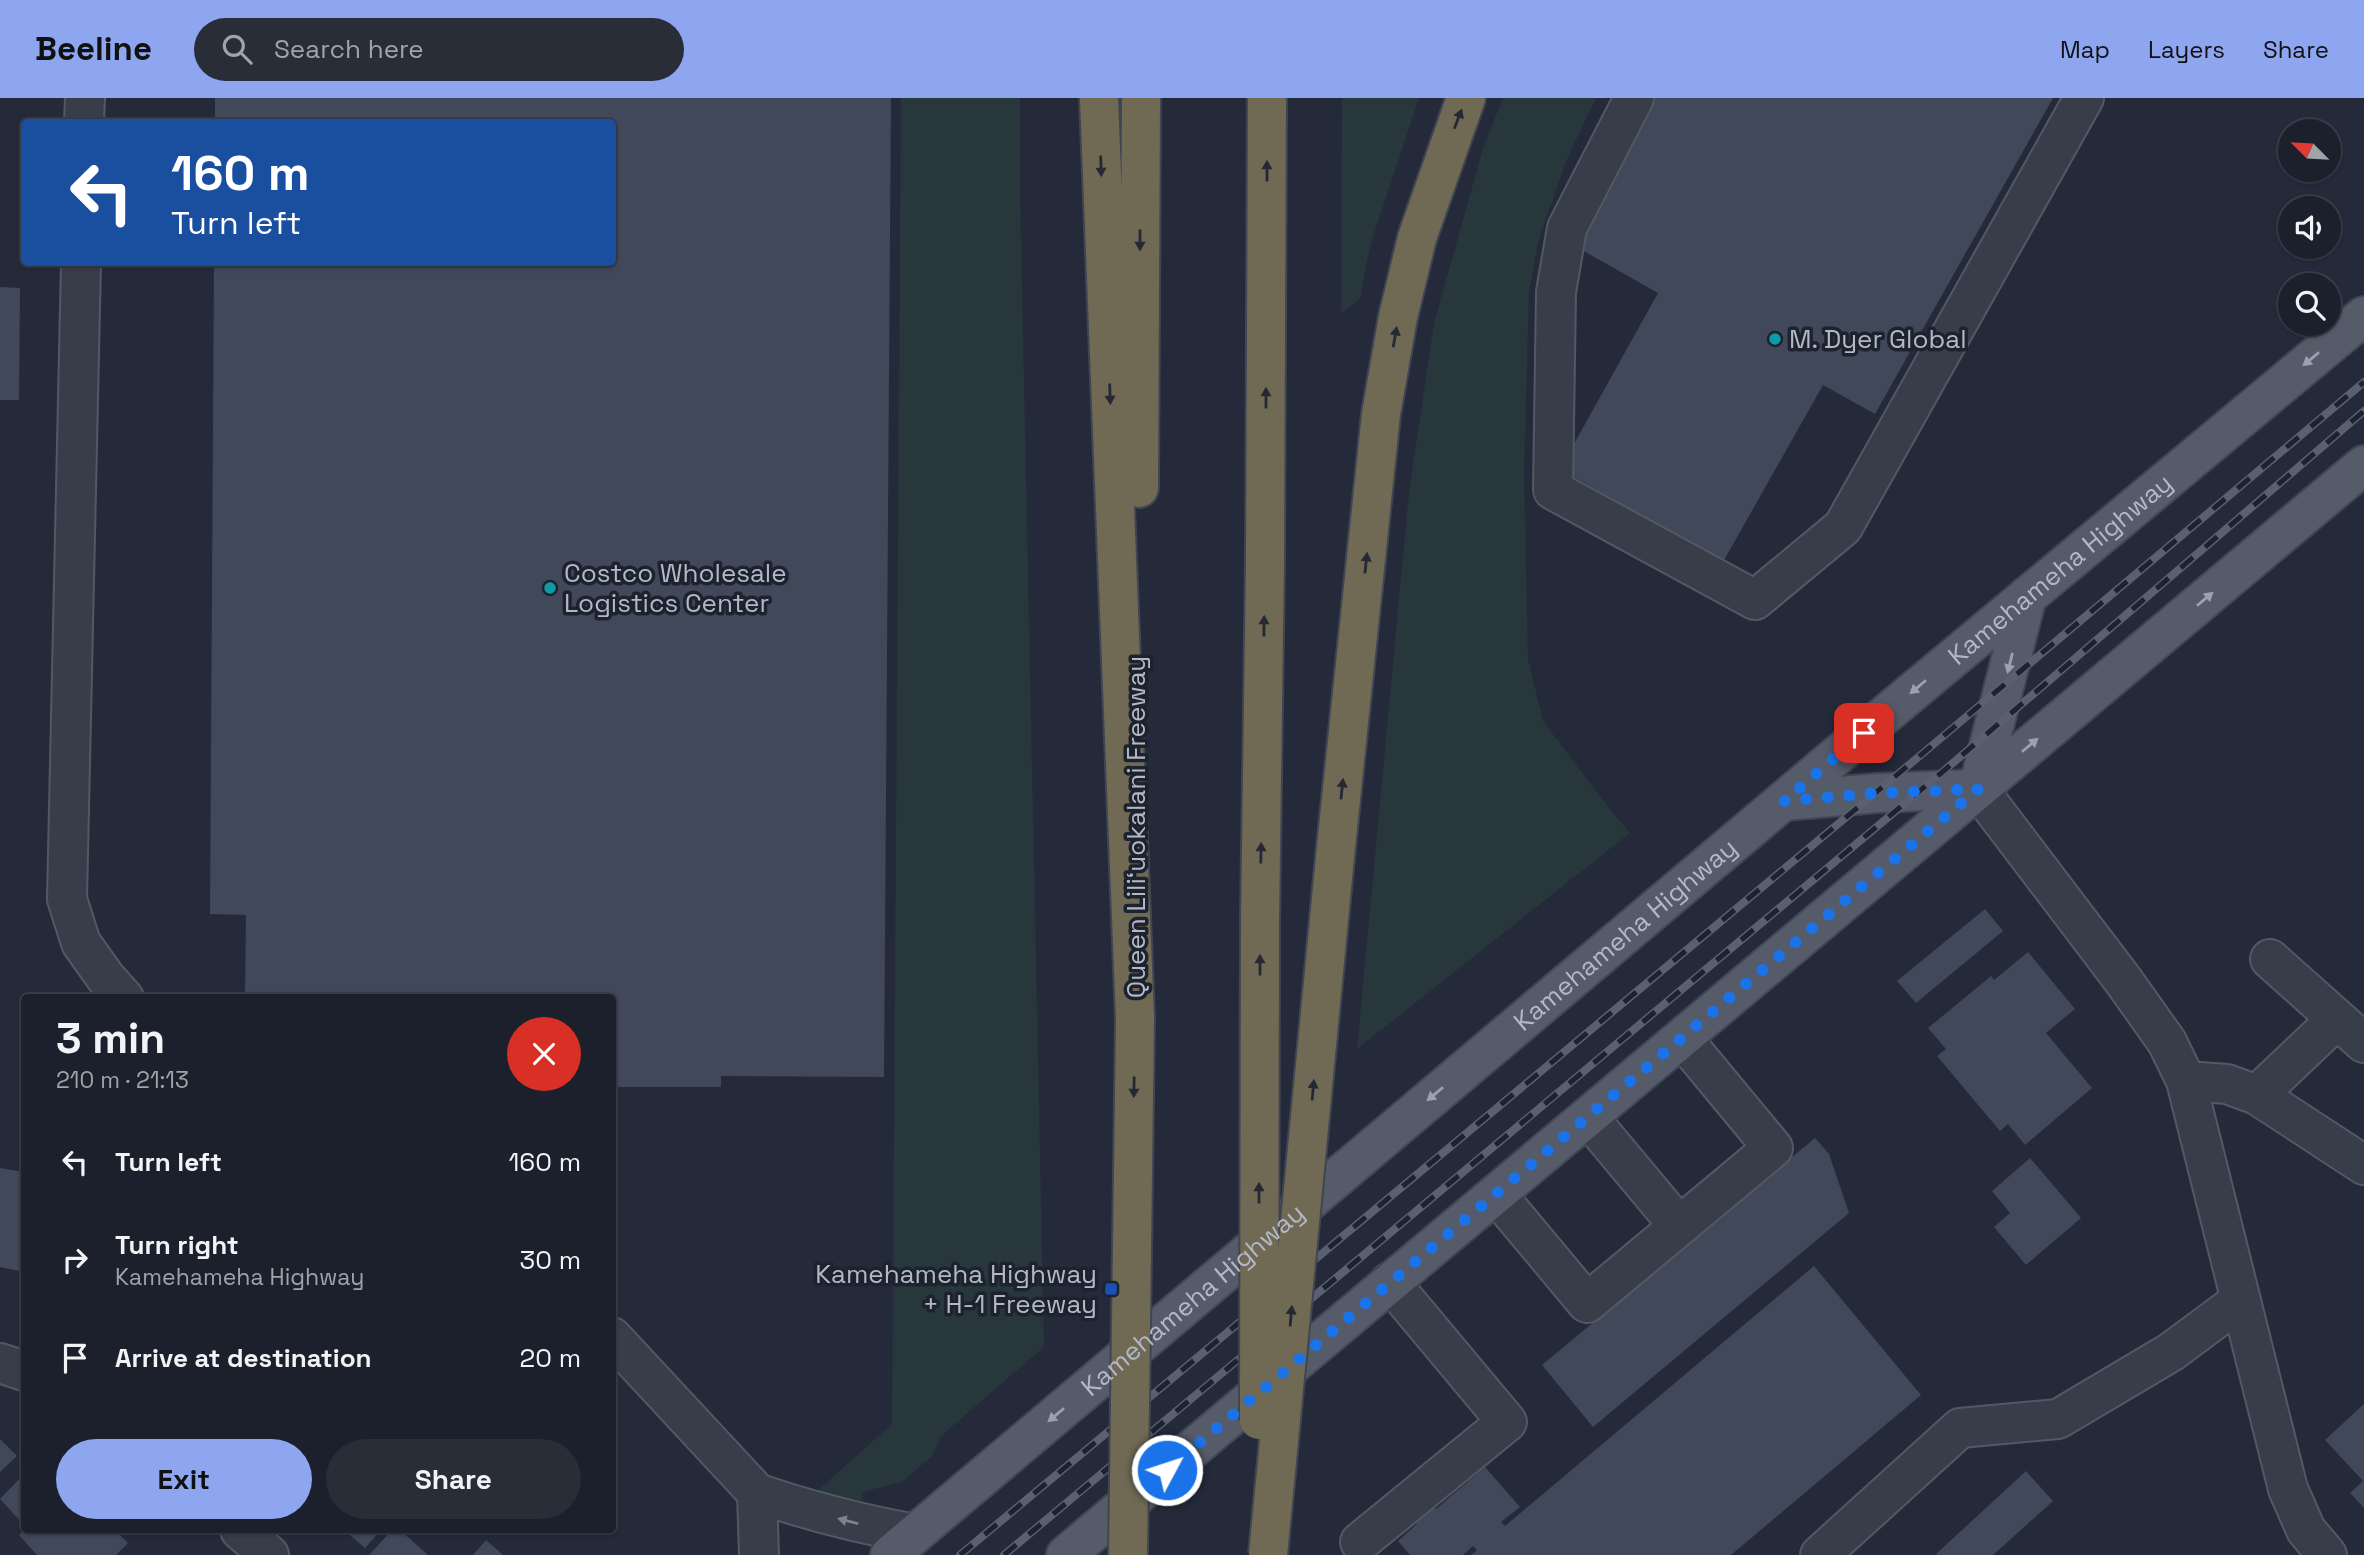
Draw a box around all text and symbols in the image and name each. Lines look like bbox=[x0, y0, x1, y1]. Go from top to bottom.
search box bbox=[194, 18, 684, 81]
text: Beeline bbox=[35, 28, 152, 70]
icon: search bbox=[218, 30, 256, 68]
text: Search here bbox=[274, 32, 424, 66]
text: Map bbox=[2060, 34, 2110, 65]
text: Layers bbox=[2148, 34, 2225, 65]
text: Share bbox=[2263, 34, 2329, 65]
one-way arrow bbox=[1453, 109, 1464, 130]
north arrow bbox=[2278, 119, 2342, 182]
map controls bbox=[2278, 119, 2341, 336]
text: 160 m bbox=[171, 142, 309, 204]
icon: left bbox=[56, 147, 147, 238]
one-way arrow bbox=[1096, 155, 1107, 177]
one-way arrow bbox=[1261, 160, 1273, 182]
button: sound bbox=[2278, 196, 2341, 259]
text: Turn left bbox=[171, 203, 301, 243]
one-way arrow bbox=[1134, 229, 1146, 251]
button: search bbox=[2278, 273, 2341, 336]
place label: M. Dyer Global bbox=[1789, 322, 1967, 356]
one-way arrow bbox=[1389, 326, 1400, 348]
marker: M. Dyer Global bbox=[1767, 331, 1783, 347]
one-way arrow bbox=[2303, 351, 2320, 366]
one-way arrow bbox=[1105, 383, 1116, 405]
one-way arrow bbox=[1260, 387, 1272, 409]
street label: Kamehameha Highway bbox=[1941, 466, 2179, 672]
one-way arrow bbox=[1361, 552, 1372, 574]
place label: Costco Wholesale Logistics Center bbox=[564, 556, 787, 620]
marker: Costco Wholesale Logistics Center bbox=[542, 580, 558, 596]
one-way arrow bbox=[2196, 592, 2213, 607]
one-way arrow bbox=[1258, 615, 1270, 637]
one-way arrow bbox=[2004, 652, 2015, 674]
street label: Queen Liliʻuokalani Freeway bbox=[1119, 656, 1153, 998]
one-way arrow bbox=[1909, 679, 1927, 695]
pin bbox=[1834, 703, 1894, 763]
icon: arrive bbox=[1845, 714, 1883, 752]
one-way arrow bbox=[2022, 738, 2039, 753]
one-way arrow bbox=[1337, 778, 1348, 800]
street label: Kamehameha Highway bbox=[1506, 831, 1744, 1038]
one-way arrow bbox=[1255, 842, 1267, 864]
one-way arrow bbox=[1254, 954, 1266, 976]
text: 3 min bbox=[56, 1012, 165, 1065]
button: close bbox=[507, 1017, 581, 1091]
text: 210 m · 21:13 bbox=[56, 1065, 189, 1095]
one-way arrow bbox=[1128, 1076, 1140, 1098]
one-way arrow bbox=[1308, 1079, 1319, 1101]
one-way arrow bbox=[1427, 1086, 1444, 1101]
icon: left bbox=[56, 1143, 94, 1181]
text: Turn left bbox=[115, 1145, 222, 1179]
text: 160 m bbox=[509, 1145, 581, 1179]
one-way arrow bbox=[1253, 1182, 1265, 1204]
street label: Kamehameha Highway bbox=[1074, 1196, 1311, 1403]
text: Turn right bbox=[115, 1228, 239, 1262]
icon: right bbox=[56, 1241, 94, 1279]
text: 30 m bbox=[520, 1243, 581, 1277]
place label: Kamehameha Highway + H-1 Freeway bbox=[815, 1257, 1097, 1321]
text: Kamehameha Highway bbox=[115, 1262, 364, 1292]
marker: Kamehameha Highway + H-1 Freeway bbox=[1103, 1281, 1119, 1297]
one-way arrow bbox=[1286, 1305, 1297, 1327]
icon: arrive bbox=[56, 1339, 94, 1377]
text: Arrive at destination bbox=[115, 1341, 372, 1375]
text: 20 m bbox=[520, 1341, 581, 1375]
one-way arrow bbox=[1047, 1407, 1064, 1422]
position arrow bbox=[1130, 1433, 1204, 1507]
button: Exit bbox=[56, 1439, 312, 1519]
button: Share bbox=[326, 1439, 581, 1519]
one-way arrow bbox=[837, 1515, 859, 1526]

